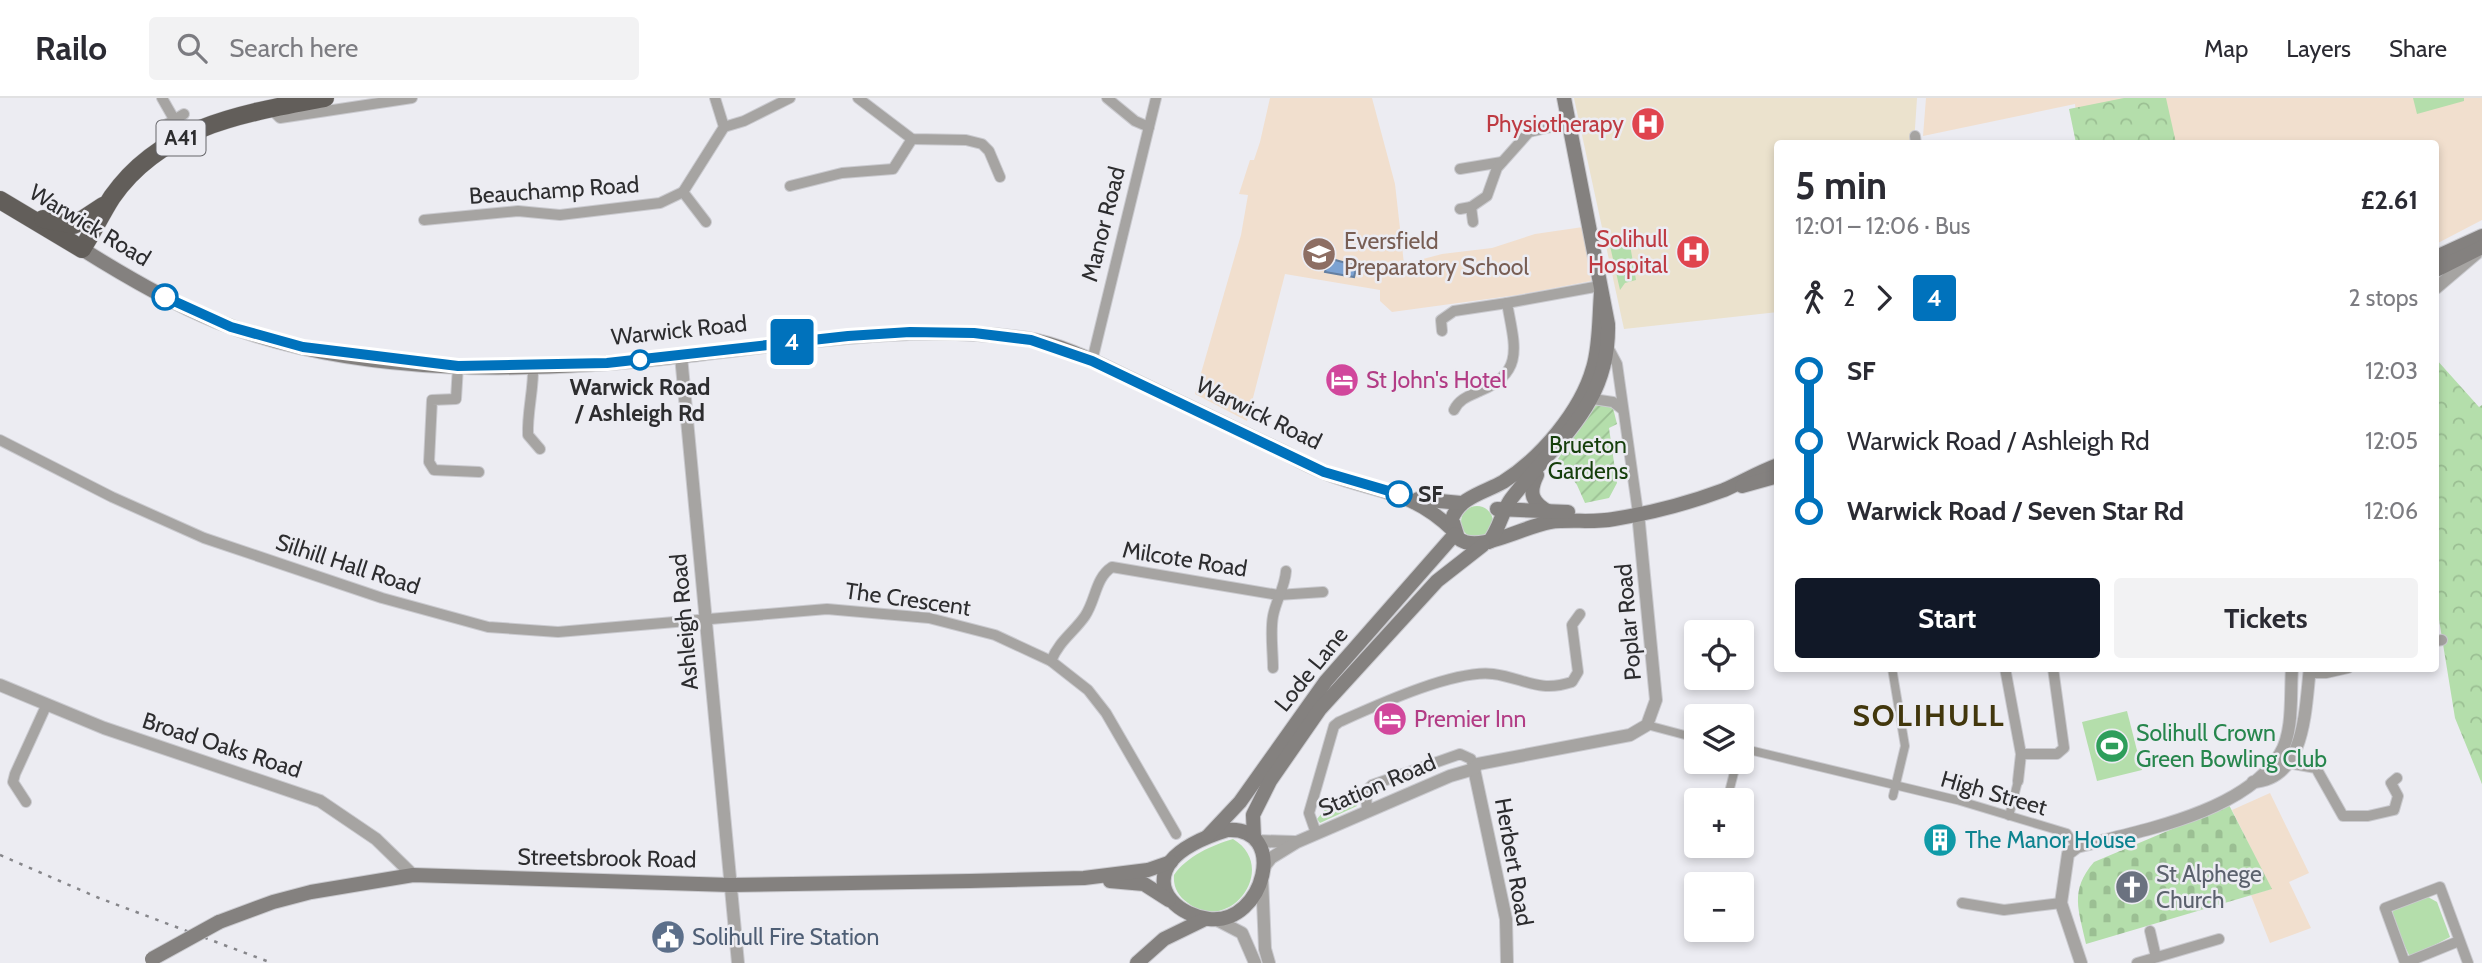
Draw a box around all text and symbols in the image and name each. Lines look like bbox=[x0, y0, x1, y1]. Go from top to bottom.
search box bbox=[149, 17, 639, 80]
text: Railo bbox=[35, 28, 107, 68]
icon: search bbox=[173, 29, 211, 67]
text: Search here bbox=[229, 32, 358, 64]
text: Map bbox=[2204, 34, 2248, 63]
text: Layers bbox=[2286, 34, 2351, 63]
text: Share bbox=[2389, 34, 2447, 63]
hospital icon: Physiotherapy bbox=[1629, 105, 1667, 143]
place label: Physiotherapy bbox=[1486, 110, 1624, 138]
road number: A41 bbox=[156, 120, 206, 156]
text: 5 min bbox=[1795, 162, 1887, 209]
street label: Manor Road bbox=[1075, 164, 1131, 284]
street label: Beauchamp Road bbox=[468, 170, 640, 210]
street label: Warwick Road bbox=[24, 178, 156, 272]
text: £2.61 bbox=[2361, 184, 2418, 216]
text: 12:01 – 12:06 · Bus bbox=[1795, 212, 1970, 240]
place label: Solihull Hospital bbox=[1588, 225, 1669, 279]
place label: Eversfield Preparatory School bbox=[1344, 227, 1529, 281]
hospital icon: Solihull Hospital bbox=[1674, 233, 1712, 271]
school or university icon: Eversfield Preparatory School bbox=[1300, 235, 1338, 273]
icon: walk bbox=[1795, 279, 1833, 317]
icon: forward bbox=[1865, 279, 1903, 317]
text: 4 bbox=[1927, 283, 1942, 312]
unlabelled marker bbox=[152, 284, 178, 310]
text: 2 bbox=[1843, 284, 1855, 312]
text: 2 stops bbox=[2349, 284, 2418, 312]
street label: Warwick Road bbox=[610, 309, 748, 351]
line badge: 4 bbox=[769, 319, 815, 365]
text: 4 bbox=[785, 327, 799, 356]
marker: Warwick Road / Ashleigh Rd bbox=[630, 350, 650, 370]
text: SF bbox=[1847, 355, 1876, 387]
text: 12:03 bbox=[2365, 357, 2418, 385]
hotel icon: St John's Hotel bbox=[1323, 361, 1361, 399]
place label: St John's Hotel bbox=[1366, 366, 1507, 394]
street label: Warwick Road bbox=[1192, 370, 1326, 456]
place label: Warwick Road / Ashleigh Rd bbox=[569, 373, 711, 427]
text: Warwick Road / Ashleigh Rd bbox=[1847, 425, 2150, 457]
text: 12:05 bbox=[2365, 427, 2418, 455]
park label: Brueton Gardens bbox=[1548, 431, 1628, 485]
place label: SF bbox=[1418, 480, 1443, 508]
marker: SF bbox=[1386, 481, 1412, 507]
text: Warwick Road / Seven Star Rd bbox=[1847, 495, 2184, 527]
text: 12:06 bbox=[2365, 497, 2418, 525]
street label: Silhill Hall Road bbox=[272, 528, 424, 600]
street label: Milcote Road bbox=[1121, 535, 1249, 583]
street label: Ashleigh Road bbox=[664, 552, 704, 692]
street label: Poplar Road bbox=[1609, 562, 1647, 682]
street label: The Crescent bbox=[844, 576, 973, 622]
button: Start bbox=[1795, 578, 2100, 658]
button: Tickets bbox=[2114, 578, 2418, 658]
map controls bbox=[1684, 620, 1754, 942]
button: locate bbox=[1684, 620, 1754, 690]
street label: Lode Lane bbox=[1268, 621, 1354, 717]
district label: SOLIHULL bbox=[1852, 697, 2006, 734]
hotel icon: Premier Inn bbox=[1371, 700, 1409, 738]
button: layers bbox=[1684, 704, 1754, 774]
place label: Premier Inn bbox=[1414, 705, 1526, 733]
street label: Broad Oaks Road bbox=[139, 706, 305, 784]
place label: Solihull Crown Green Bowling Club bbox=[2136, 719, 2327, 773]
sports icon: Solihull Crown Green Bowling Club bbox=[2093, 727, 2131, 765]
street label: Station Road bbox=[1314, 748, 1440, 822]
street label: High Street bbox=[1938, 765, 2051, 822]
button: + bbox=[1684, 788, 1754, 858]
street label: Herbert Road bbox=[1489, 796, 1539, 928]
building icon: The Manor House bbox=[1921, 821, 1959, 859]
place label: The Manor House bbox=[1965, 826, 2136, 854]
street label: Streetsbrook Road bbox=[517, 842, 697, 874]
place label: St Alphege Church bbox=[2156, 860, 2262, 914]
church icon: St Alphege Church bbox=[2113, 868, 2151, 906]
button: − bbox=[1684, 872, 1754, 942]
public building icon: Solihull Fire Station bbox=[649, 918, 687, 956]
place label: Solihull Fire Station bbox=[692, 923, 879, 951]

